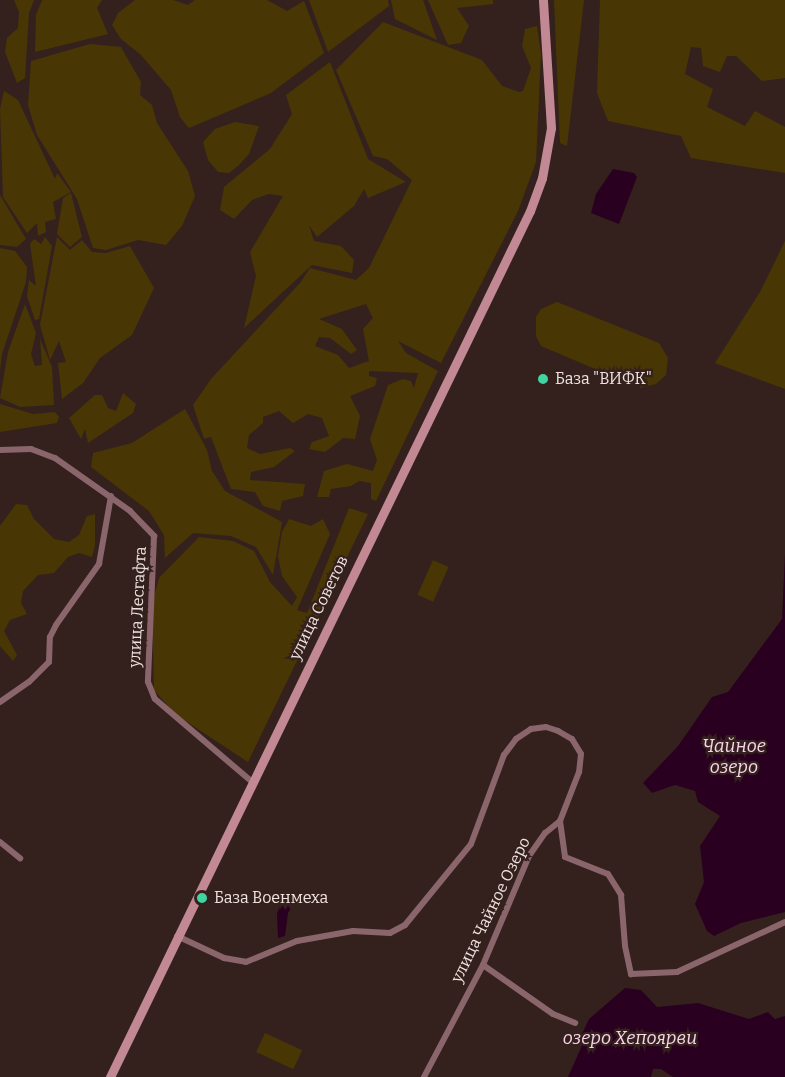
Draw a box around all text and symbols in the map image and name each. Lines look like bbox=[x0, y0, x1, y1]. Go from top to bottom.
place label: База "ВИФК" bbox=[555, 369, 652, 389]
marker: База "ВИФК" bbox=[536, 372, 550, 386]
street label: улица Лесгафта bbox=[125, 546, 151, 668]
street label: улица Советов bbox=[286, 553, 352, 663]
water label: Чайное озеро bbox=[702, 736, 766, 778]
street label: улица Чайное Озеро bbox=[447, 834, 535, 986]
place label: База Военмеха bbox=[214, 888, 328, 908]
marker: База Военмеха bbox=[195, 891, 209, 905]
water label: озеро Хепоярви bbox=[563, 1027, 697, 1049]

